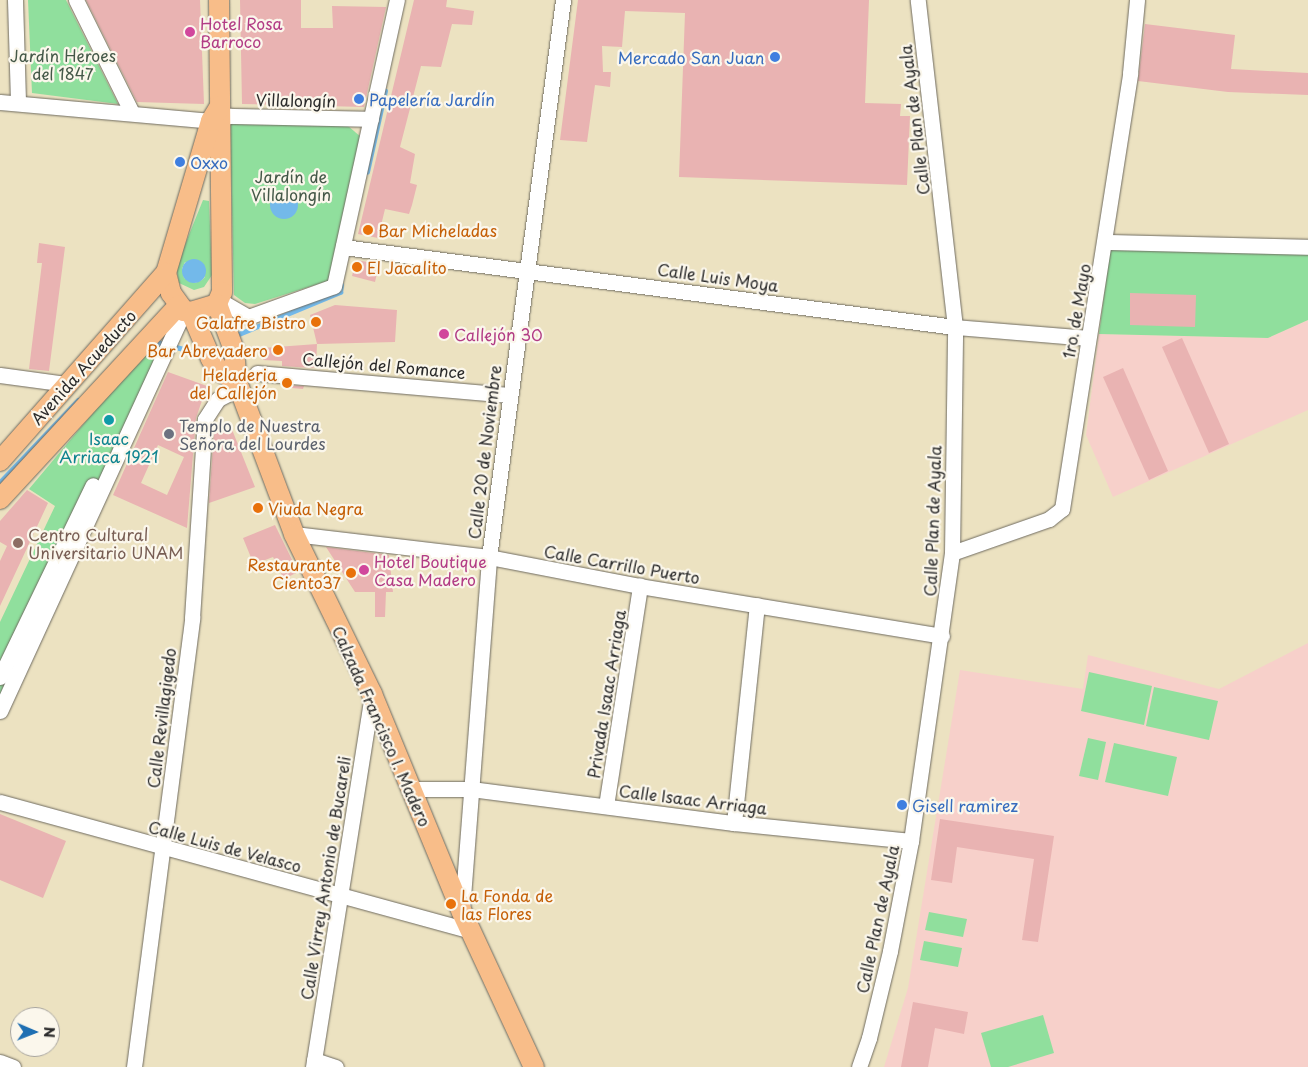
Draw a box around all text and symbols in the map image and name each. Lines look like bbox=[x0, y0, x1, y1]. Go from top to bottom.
place label: Hotel Rosa Barroco bbox=[200, 13, 282, 51]
marker: Hotel Rosa Barroco bbox=[184, 26, 196, 38]
street label: Calle Plan de Ayala bbox=[895, 43, 933, 197]
park label: Jardín Héroes del 1847 bbox=[9, 45, 117, 83]
place label: Mercado San Juan bbox=[620, 47, 765, 67]
marker: Mercado San Juan bbox=[769, 51, 781, 63]
place label: Papelería Jardín bbox=[369, 89, 495, 109]
street label: Villalongín bbox=[256, 90, 336, 110]
marker: Papelería Jardín bbox=[353, 93, 365, 105]
place label: Oxxo bbox=[190, 152, 228, 172]
marker: Oxxo bbox=[174, 156, 186, 168]
park label: Jardín de Villalongín bbox=[251, 166, 331, 204]
place label: Bar Micheladas bbox=[378, 220, 496, 240]
marker: Bar Micheladas bbox=[362, 224, 374, 236]
place label: El Jacalito bbox=[367, 257, 448, 277]
street label: Calle Luis Moya bbox=[656, 259, 780, 295]
marker: El Jacalito bbox=[351, 261, 363, 273]
street label: 1ro. de Mayo bbox=[1058, 261, 1094, 361]
street label: Avenida Acueducto bbox=[27, 306, 139, 428]
place label: Galafre Bistro bbox=[195, 312, 306, 332]
marker: Galafre Bistro bbox=[310, 316, 322, 328]
place label: Callejón 30 bbox=[454, 324, 543, 344]
marker: Callejón 30 bbox=[438, 328, 450, 340]
place label: Bar Abrevadero bbox=[148, 340, 268, 360]
marker: Bar Abrevadero bbox=[272, 344, 284, 356]
street label: Callejón del Romance bbox=[302, 348, 466, 382]
street label: Calle 20 de Noviembre bbox=[464, 362, 504, 542]
place label: Heladeria del Callejón bbox=[189, 364, 277, 402]
marker: Heladeria del Callejón bbox=[281, 377, 293, 389]
marker: Isaac Arriaca 1921 bbox=[103, 414, 115, 426]
place label: Templo de Nuestra Señora del Lourdes bbox=[179, 415, 325, 453]
place label: Isaac Arriaca 1921 bbox=[59, 428, 159, 466]
marker: Templo de Nuestra Señora del Lourdes bbox=[163, 428, 175, 440]
street label: Calle Plan de Ayala bbox=[920, 445, 944, 597]
place label: Viuda Negra bbox=[268, 498, 364, 518]
marker: Viuda Negra bbox=[252, 502, 264, 514]
place label: Centro Cultural Universitario UNAM bbox=[28, 524, 184, 562]
marker: Centro Cultural Universitario UNAM bbox=[12, 537, 24, 549]
street label: Calle Carrillo Puerto bbox=[543, 541, 701, 587]
place label: Hotel Boutique Casa Madero bbox=[374, 551, 488, 589]
place label: Restaurante Ciento37 bbox=[247, 554, 341, 592]
marker: Hotel Boutique Casa Madero bbox=[358, 564, 370, 576]
marker: Restaurante Ciento37 bbox=[345, 567, 357, 579]
street label: Privada Isaac Arriaga bbox=[583, 608, 629, 780]
street label: Calzada Francisco I. Madero bbox=[329, 622, 435, 830]
street label: Calle Revillagigedo bbox=[143, 646, 179, 790]
street label: Calle Virrey Antonio de Bucareli bbox=[296, 753, 354, 1003]
street label: Calle Isaac Arriaga bbox=[617, 780, 769, 818]
place label: Gisell ramirez bbox=[912, 795, 1019, 815]
marker: Gisell ramirez bbox=[896, 799, 908, 811]
street label: Calle Luis de Velasco bbox=[146, 816, 304, 876]
street label: Calle Plan de Ayala bbox=[852, 842, 902, 996]
place label: La Fonda de las Flores bbox=[461, 885, 554, 923]
marker: La Fonda de las Flores bbox=[445, 898, 457, 910]
north arrow bbox=[10, 1007, 60, 1057]
text: N bbox=[39, 1027, 60, 1038]

